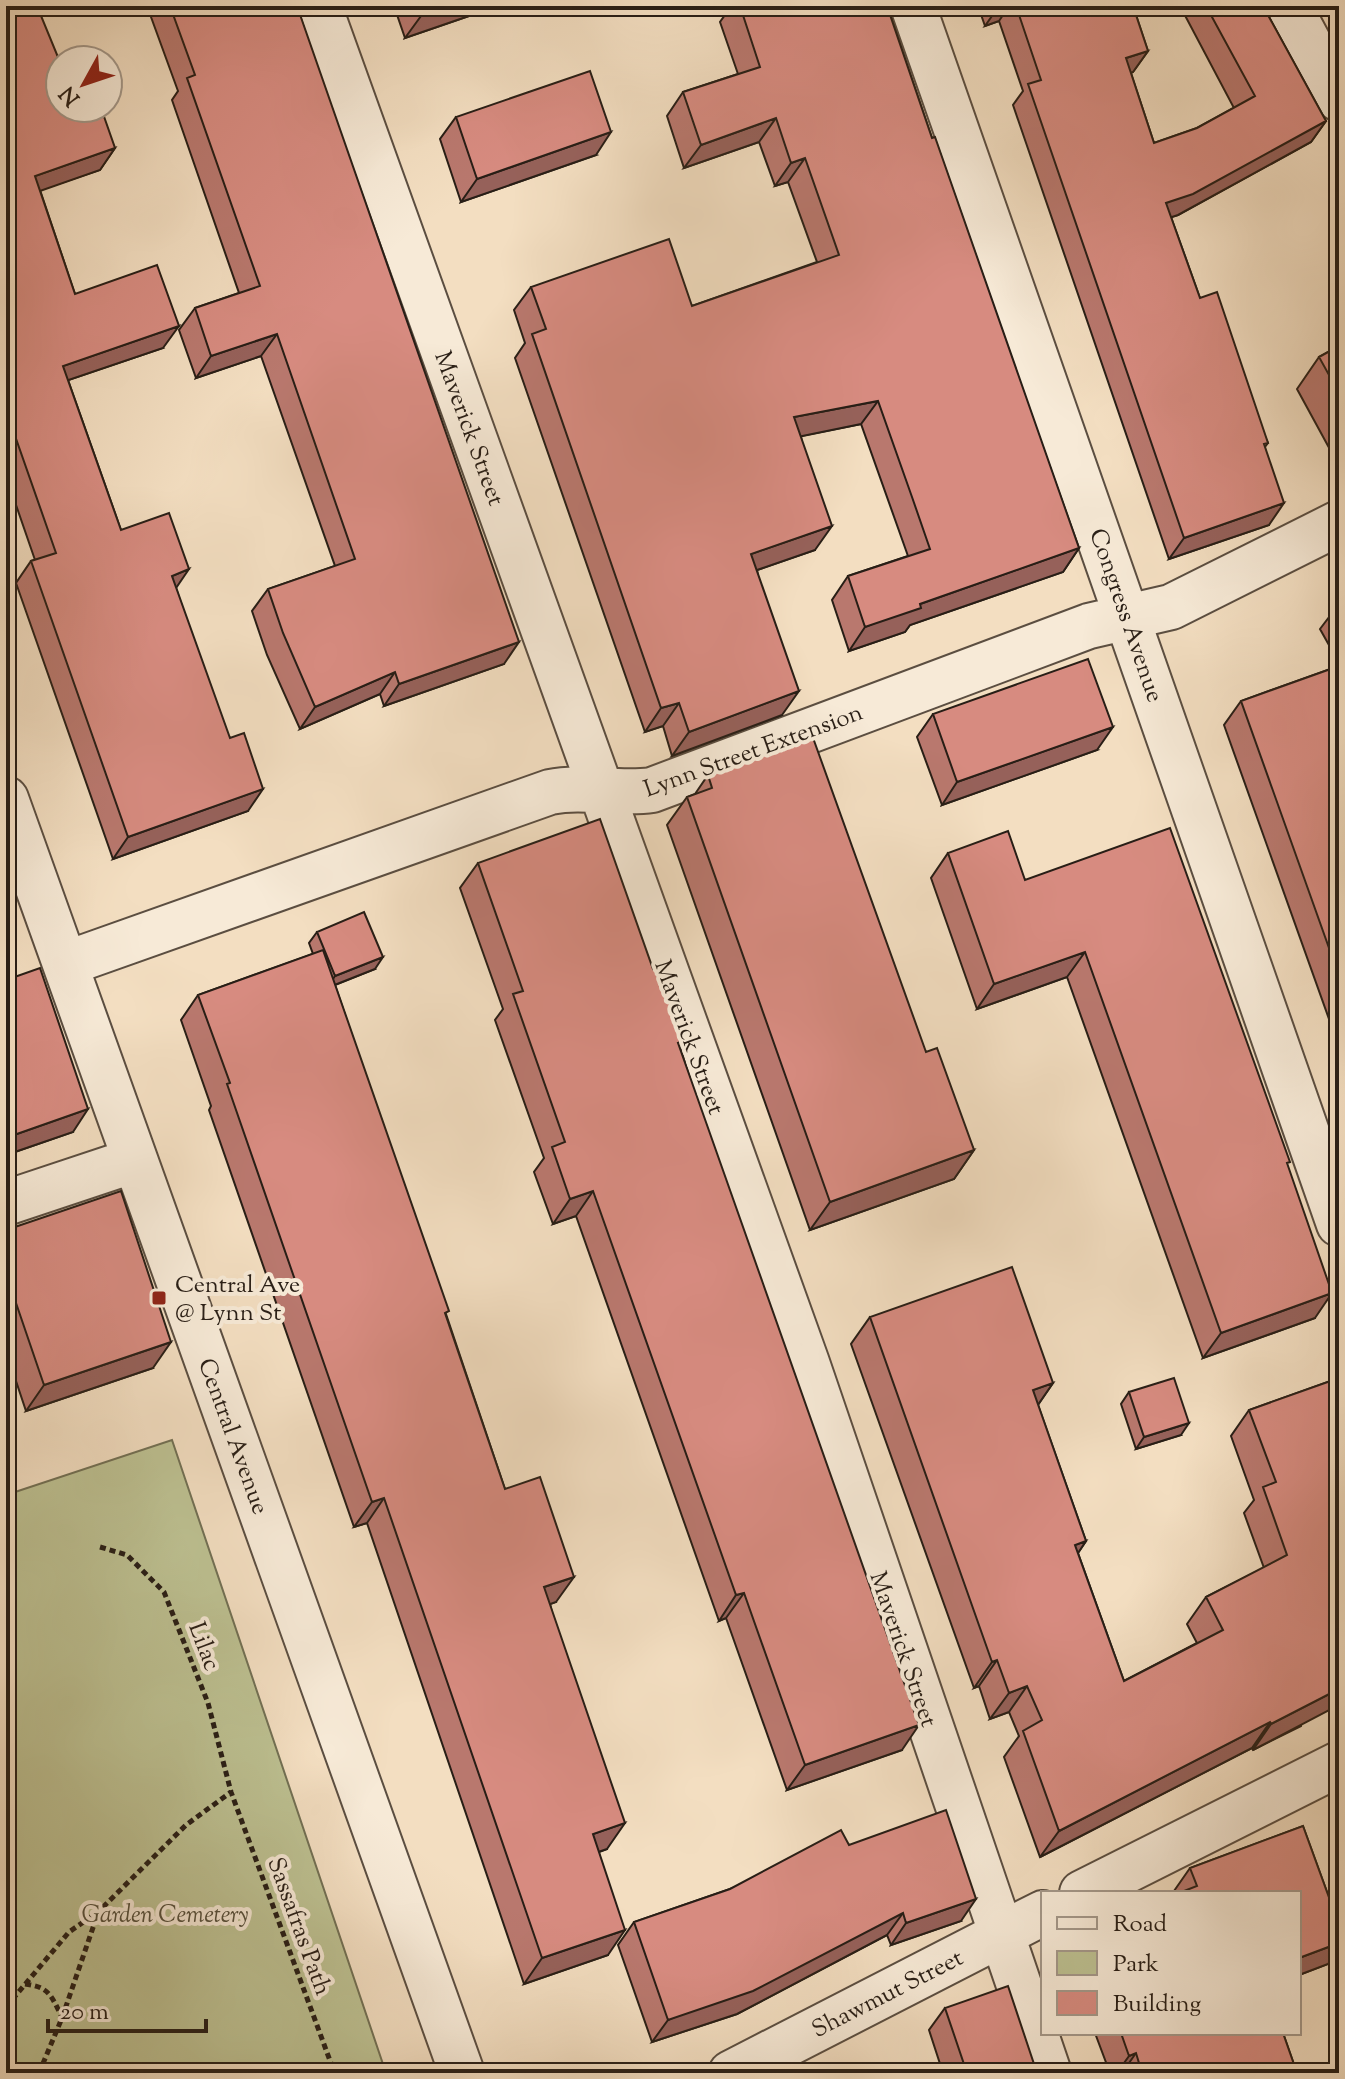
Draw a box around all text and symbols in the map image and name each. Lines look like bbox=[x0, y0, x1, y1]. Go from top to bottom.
north arrow bbox=[44, 44, 124, 124]
text: N bbox=[53, 78, 89, 112]
street label: Maverick Street bbox=[424, 347, 512, 511]
street label: Congress Avenue bbox=[1079, 524, 1171, 707]
street label: Lynn Street Extension bbox=[639, 696, 868, 807]
street label: Maverick Street bbox=[644, 956, 732, 1120]
place label: Central Ave @ Lynn St bbox=[175, 1269, 300, 1331]
marker: Central Ave @ Lynn St bbox=[150, 1289, 168, 1307]
street label: Central Avenue bbox=[188, 1354, 276, 1520]
street label: Maverick Street bbox=[860, 1567, 945, 1732]
street label: Lilac bbox=[178, 1617, 228, 1676]
street label: Sassafras Path bbox=[257, 1853, 339, 2000]
legend bbox=[1041, 1891, 1301, 2035]
park label: Garden Cemetery bbox=[81, 1899, 249, 1933]
text: Road bbox=[1113, 1908, 1167, 1942]
street label: Shawmut Street bbox=[806, 1942, 969, 2048]
text: Park bbox=[1113, 1948, 1159, 1982]
scale bar bbox=[48, 1983, 206, 2033]
text: Building bbox=[1113, 1988, 1202, 2022]
text: 20 m bbox=[60, 1996, 109, 2030]

